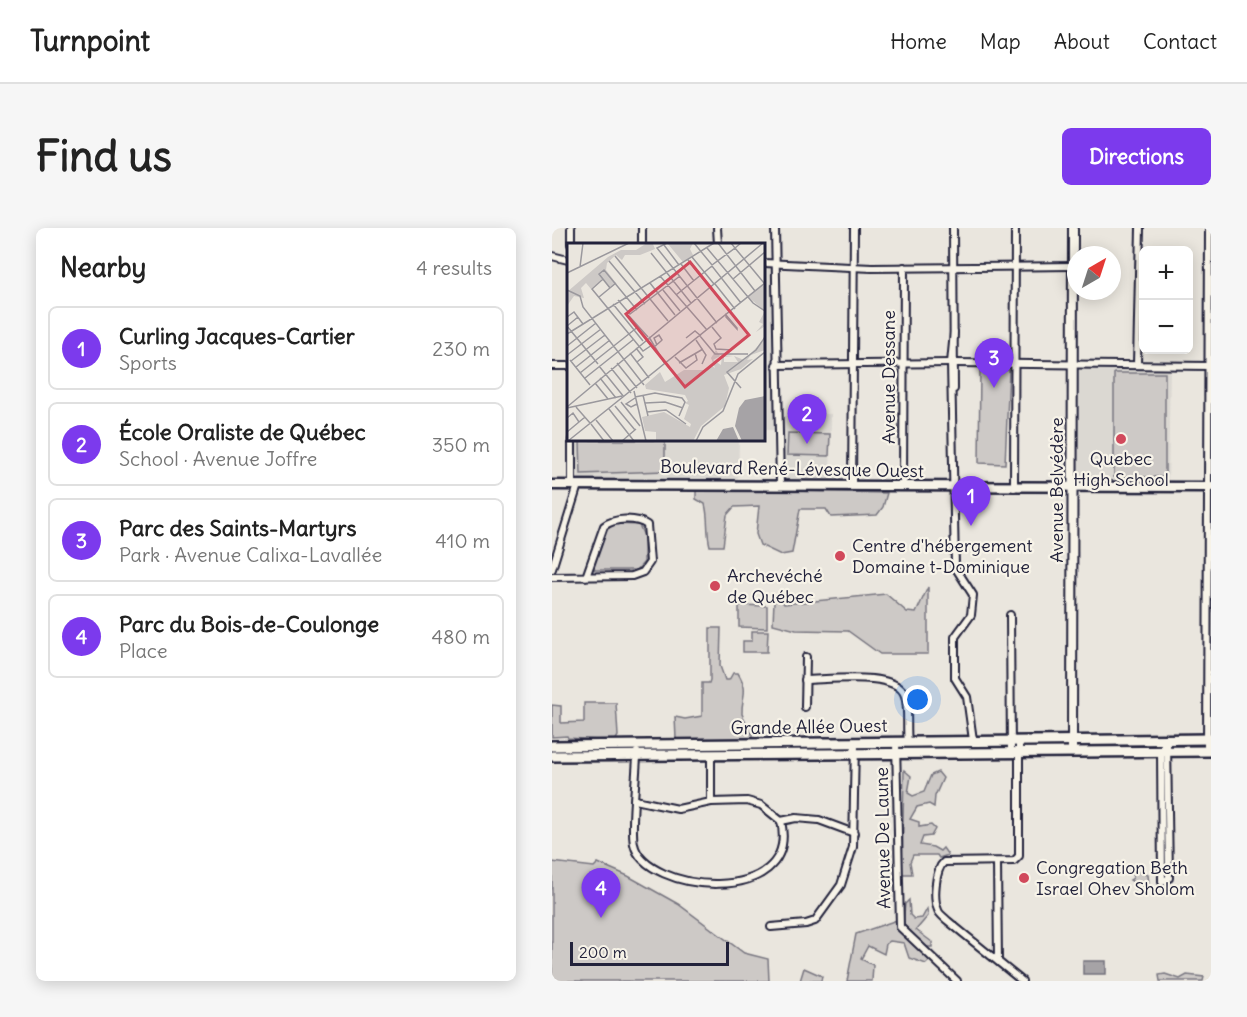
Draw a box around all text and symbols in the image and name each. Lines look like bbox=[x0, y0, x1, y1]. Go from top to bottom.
text: Turnpoint bbox=[30, 23, 150, 59]
text: Home bbox=[890, 28, 947, 55]
text: Map bbox=[980, 28, 1021, 55]
text: About bbox=[1054, 28, 1110, 55]
text: Contact bbox=[1143, 28, 1217, 55]
button: Directions bbox=[1062, 128, 1211, 185]
text: Find us bbox=[36, 130, 172, 182]
inset map bbox=[567, 243, 765, 441]
north arrow bbox=[1067, 246, 1121, 300]
map controls bbox=[1139, 246, 1193, 354]
button: + bbox=[1139, 246, 1193, 300]
text: Nearby bbox=[60, 251, 146, 284]
text: 4 results bbox=[416, 255, 492, 280]
button: − bbox=[1139, 300, 1193, 354]
street label: Avenue Dessane bbox=[877, 310, 900, 444]
text: Curling Jacques-Cartier bbox=[119, 322, 355, 350]
text: 1 bbox=[78, 336, 85, 361]
text: 230 m bbox=[432, 336, 490, 361]
pin: 3 bbox=[974, 338, 1014, 388]
text: Sports bbox=[119, 350, 177, 375]
pin: 2 bbox=[788, 394, 826, 444]
street label: Avenue Belvédère bbox=[1045, 417, 1068, 563]
text: École Oraliste de Québec bbox=[119, 418, 366, 446]
text: 2 bbox=[76, 432, 87, 457]
text: 350 m bbox=[432, 432, 490, 457]
marker: Quebec High School bbox=[1114, 432, 1128, 446]
text: School · Avenue Joffre bbox=[119, 446, 317, 471]
place label: Quebec High School bbox=[1073, 447, 1169, 491]
street label: Boulevard René-Lévesque Ouest bbox=[660, 455, 924, 482]
pin: 1 bbox=[952, 476, 990, 526]
text: Parc des Saints-Martyrs bbox=[119, 514, 356, 542]
text: 3 bbox=[76, 528, 87, 553]
text: 410 m bbox=[435, 528, 490, 553]
place label: Centre d'hébergement Domaine t-Dominique bbox=[852, 534, 1033, 578]
text: Park · Avenue Calixa-Lavallée bbox=[119, 542, 382, 567]
marker: Centre d'hébergement Domaine t-Dominique bbox=[833, 549, 847, 563]
place label: Archevéché de Québec bbox=[727, 564, 823, 608]
marker: Archevéché de Québec bbox=[708, 579, 722, 593]
text: Parc du Bois-de-Coulonge bbox=[119, 610, 379, 638]
text: 4 bbox=[76, 624, 87, 649]
text: 480 m bbox=[431, 624, 490, 649]
text: Place bbox=[119, 638, 167, 663]
your location bbox=[903, 685, 932, 714]
street label: Grande Allée Ouest bbox=[730, 714, 888, 739]
street label: Avenue De Laune bbox=[870, 767, 895, 909]
place label: Congregation Beth Israel Ohev Sholom bbox=[1036, 856, 1195, 900]
pin: 4 bbox=[581, 868, 620, 918]
marker: Congregation Beth Israel Ohev Sholom bbox=[1017, 871, 1031, 885]
scale bar bbox=[570, 939, 729, 966]
text: 200 m bbox=[579, 942, 627, 962]

